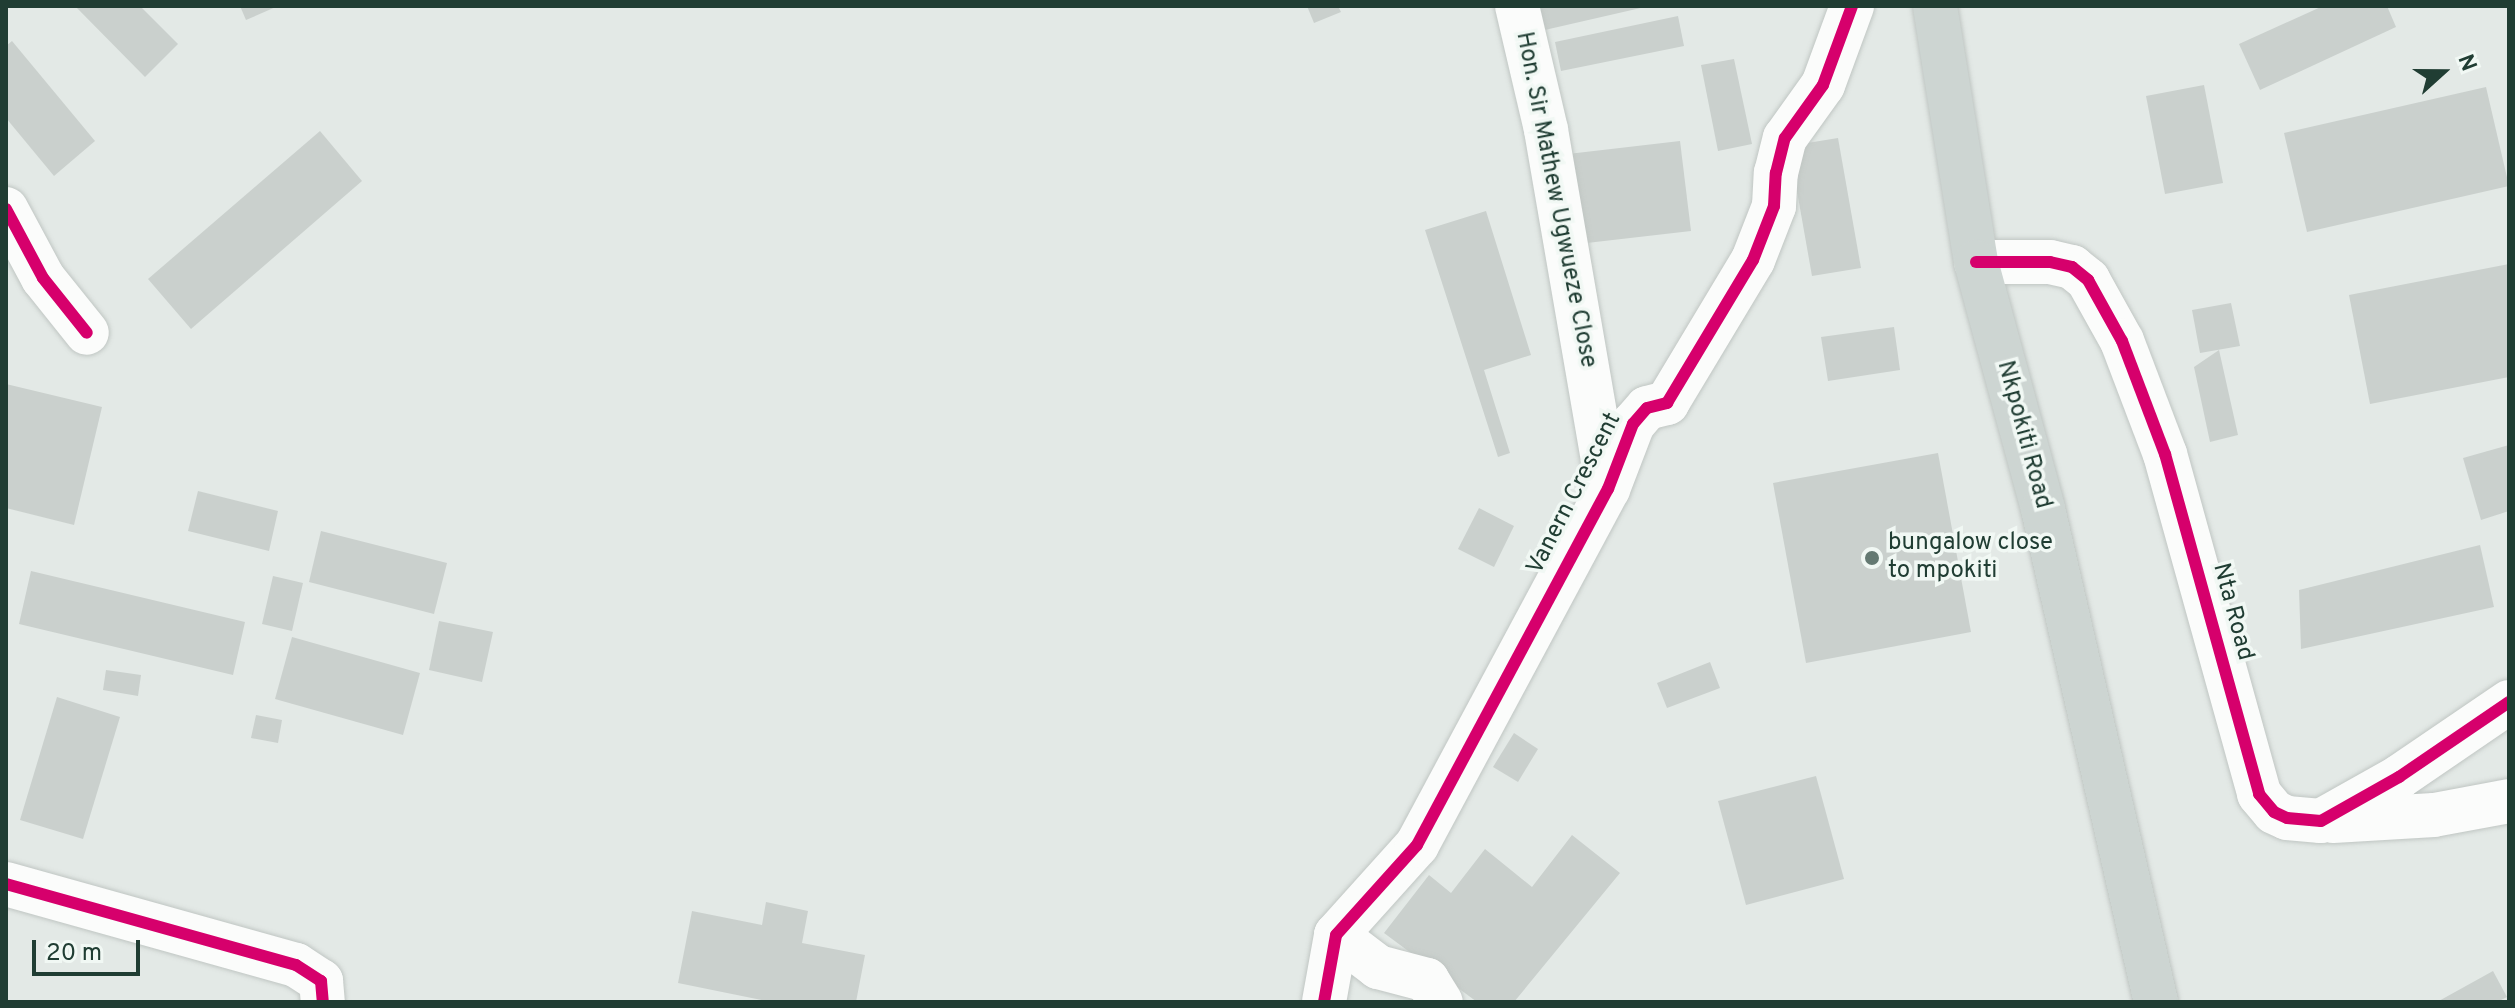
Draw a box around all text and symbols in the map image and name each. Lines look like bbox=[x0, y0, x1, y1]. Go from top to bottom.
street label: Hon. Sir Mathew Ugwueze Close bbox=[1508, 30, 1602, 370]
north arrow bbox=[2403, 32, 2483, 112]
text: N bbox=[2450, 51, 2481, 75]
street label: Nkpokiti Road bbox=[1989, 358, 2057, 512]
street label: Vanern Crescent bbox=[1522, 408, 1628, 580]
place label: bungalow close to mpokiti bbox=[1888, 530, 2053, 586]
marker: bungalow close to mpokiti bbox=[1863, 549, 1881, 567]
street label: Nta Road bbox=[2205, 560, 2259, 664]
scale bar bbox=[36, 924, 144, 974]
text: 20 m bbox=[46, 939, 102, 969]

